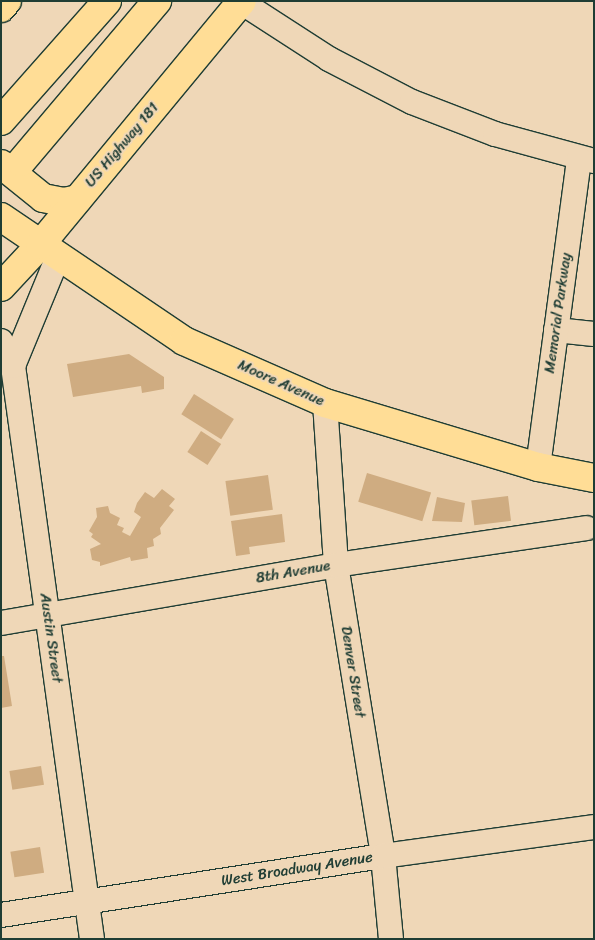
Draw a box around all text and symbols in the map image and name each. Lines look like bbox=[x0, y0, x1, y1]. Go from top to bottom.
street label: US Highway 181 bbox=[81, 99, 163, 191]
street label: Memorial Parkway bbox=[541, 252, 575, 374]
street label: Moore Avenue bbox=[235, 356, 327, 410]
street label: 8th Avenue bbox=[254, 557, 332, 587]
street label: Austin Street bbox=[36, 592, 66, 684]
street label: Denver Street bbox=[337, 625, 369, 719]
street label: West Broadway Avenue bbox=[220, 848, 374, 890]

